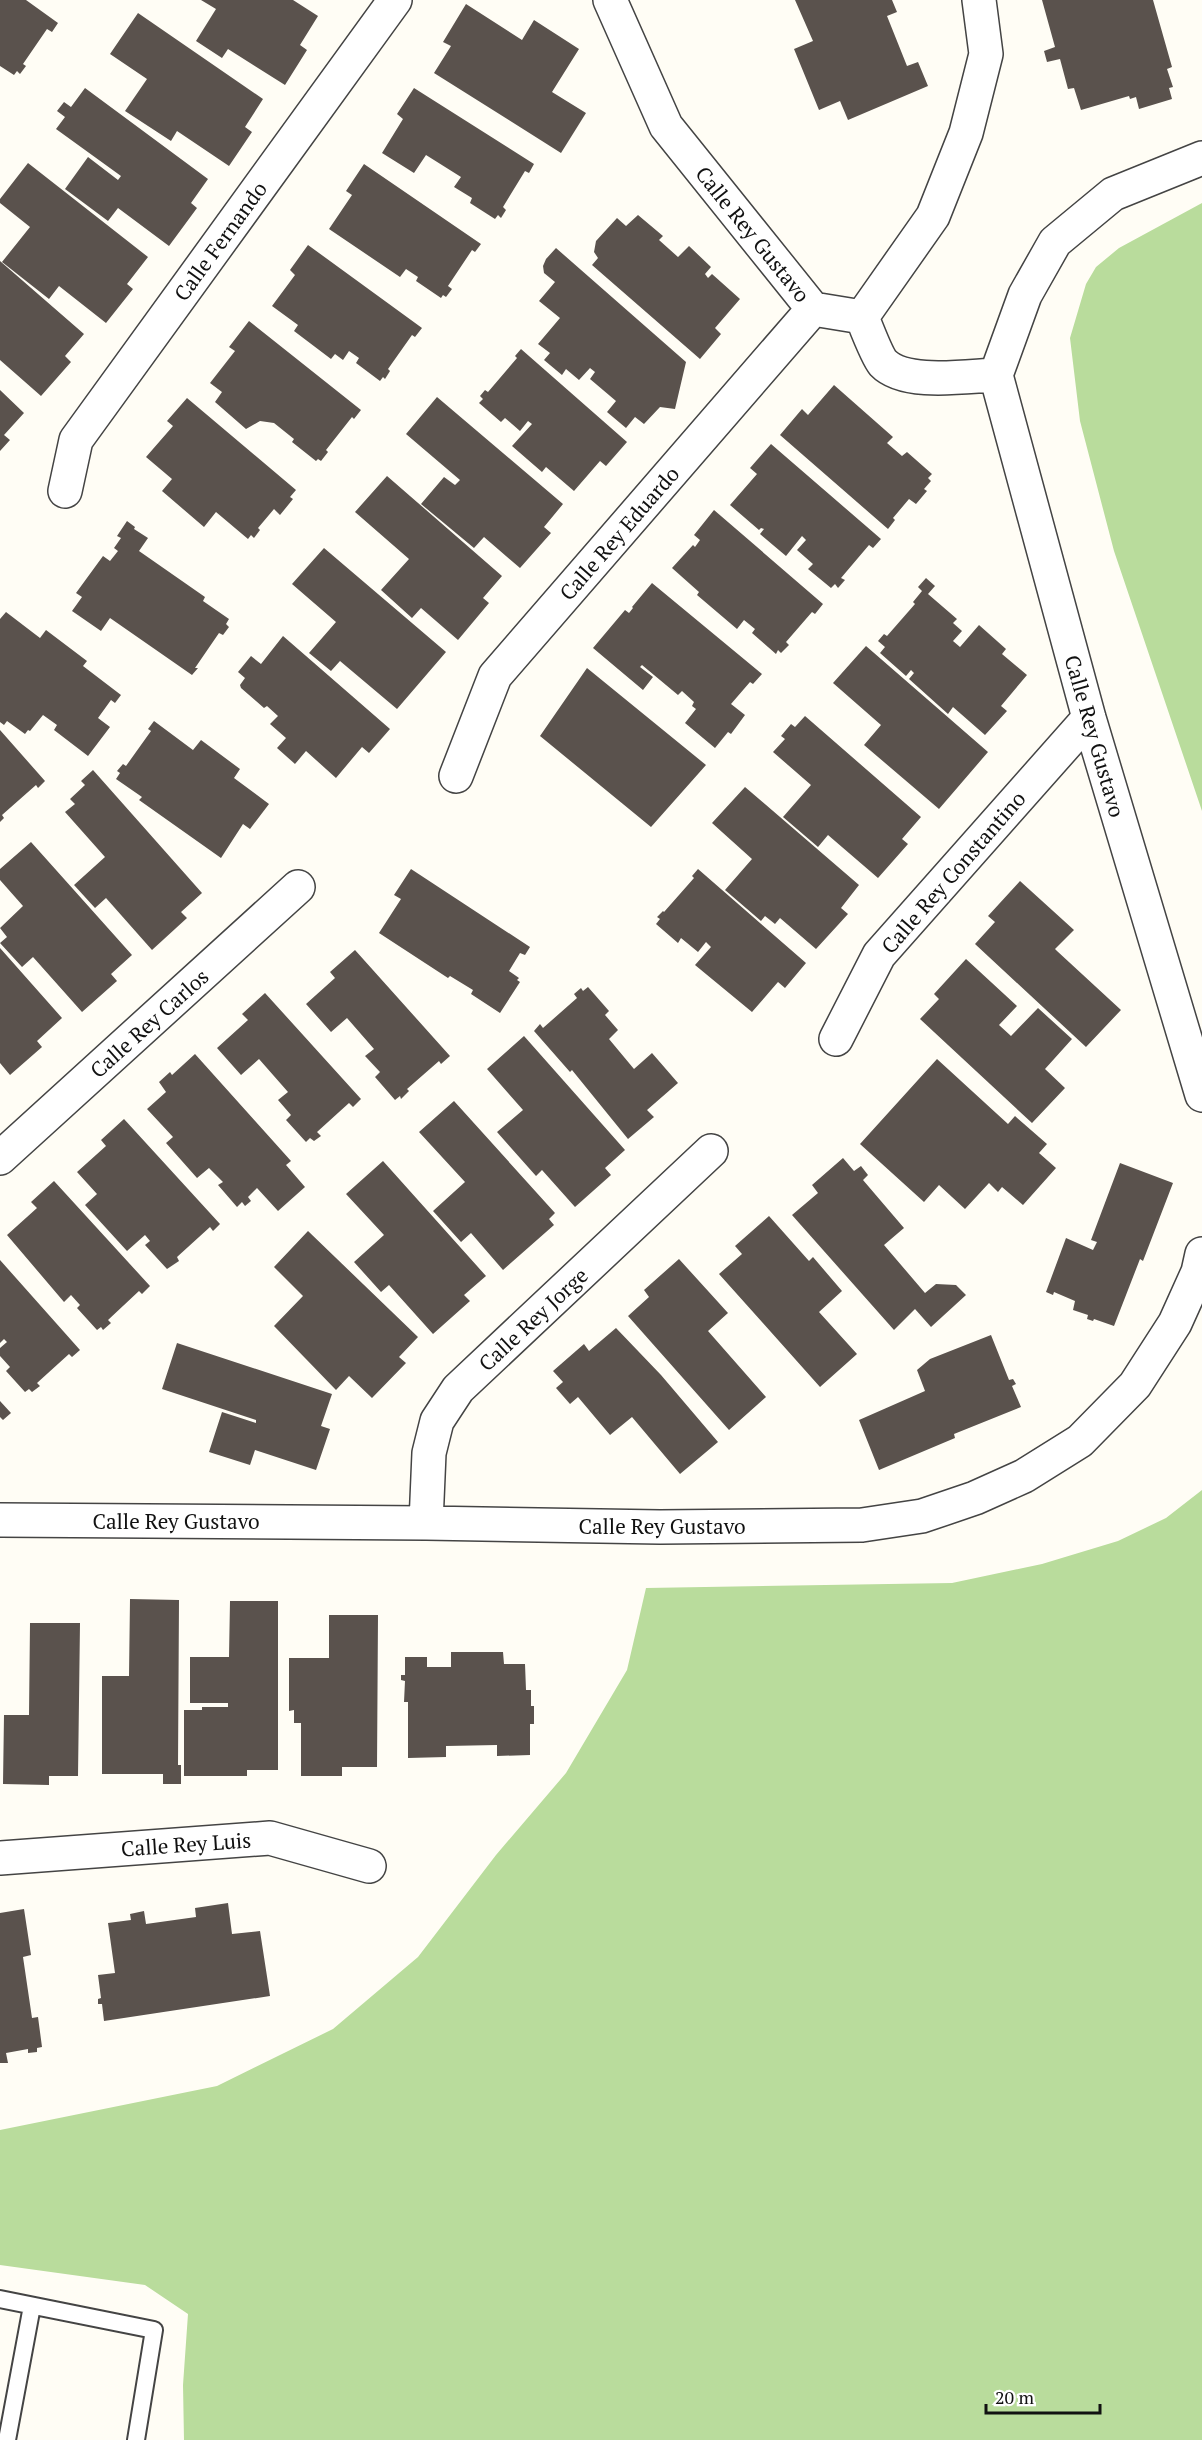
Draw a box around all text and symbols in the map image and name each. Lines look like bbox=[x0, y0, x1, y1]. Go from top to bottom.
street label: Calle Rey Gustavo bbox=[690, 160, 816, 308]
street label: Calle Fernando bbox=[167, 176, 273, 306]
street label: Calle Rey Eduardo bbox=[553, 460, 685, 606]
street label: Calle Rey Gustavo bbox=[1059, 652, 1131, 820]
street label: Calle Rey Constantino bbox=[875, 785, 1031, 959]
street label: Calle Rey Carlos bbox=[84, 962, 214, 1084]
street label: Calle Rey Jorge bbox=[472, 1261, 594, 1377]
street label: Calle Rey Gustavo bbox=[92, 1507, 260, 1535]
street label: Calle Rey Gustavo bbox=[578, 1512, 746, 1540]
street label: Calle Rey Luis bbox=[120, 1825, 252, 1863]
scale bar bbox=[986, 2377, 1100, 2415]
text: 20 m bbox=[995, 2385, 1035, 2409]

